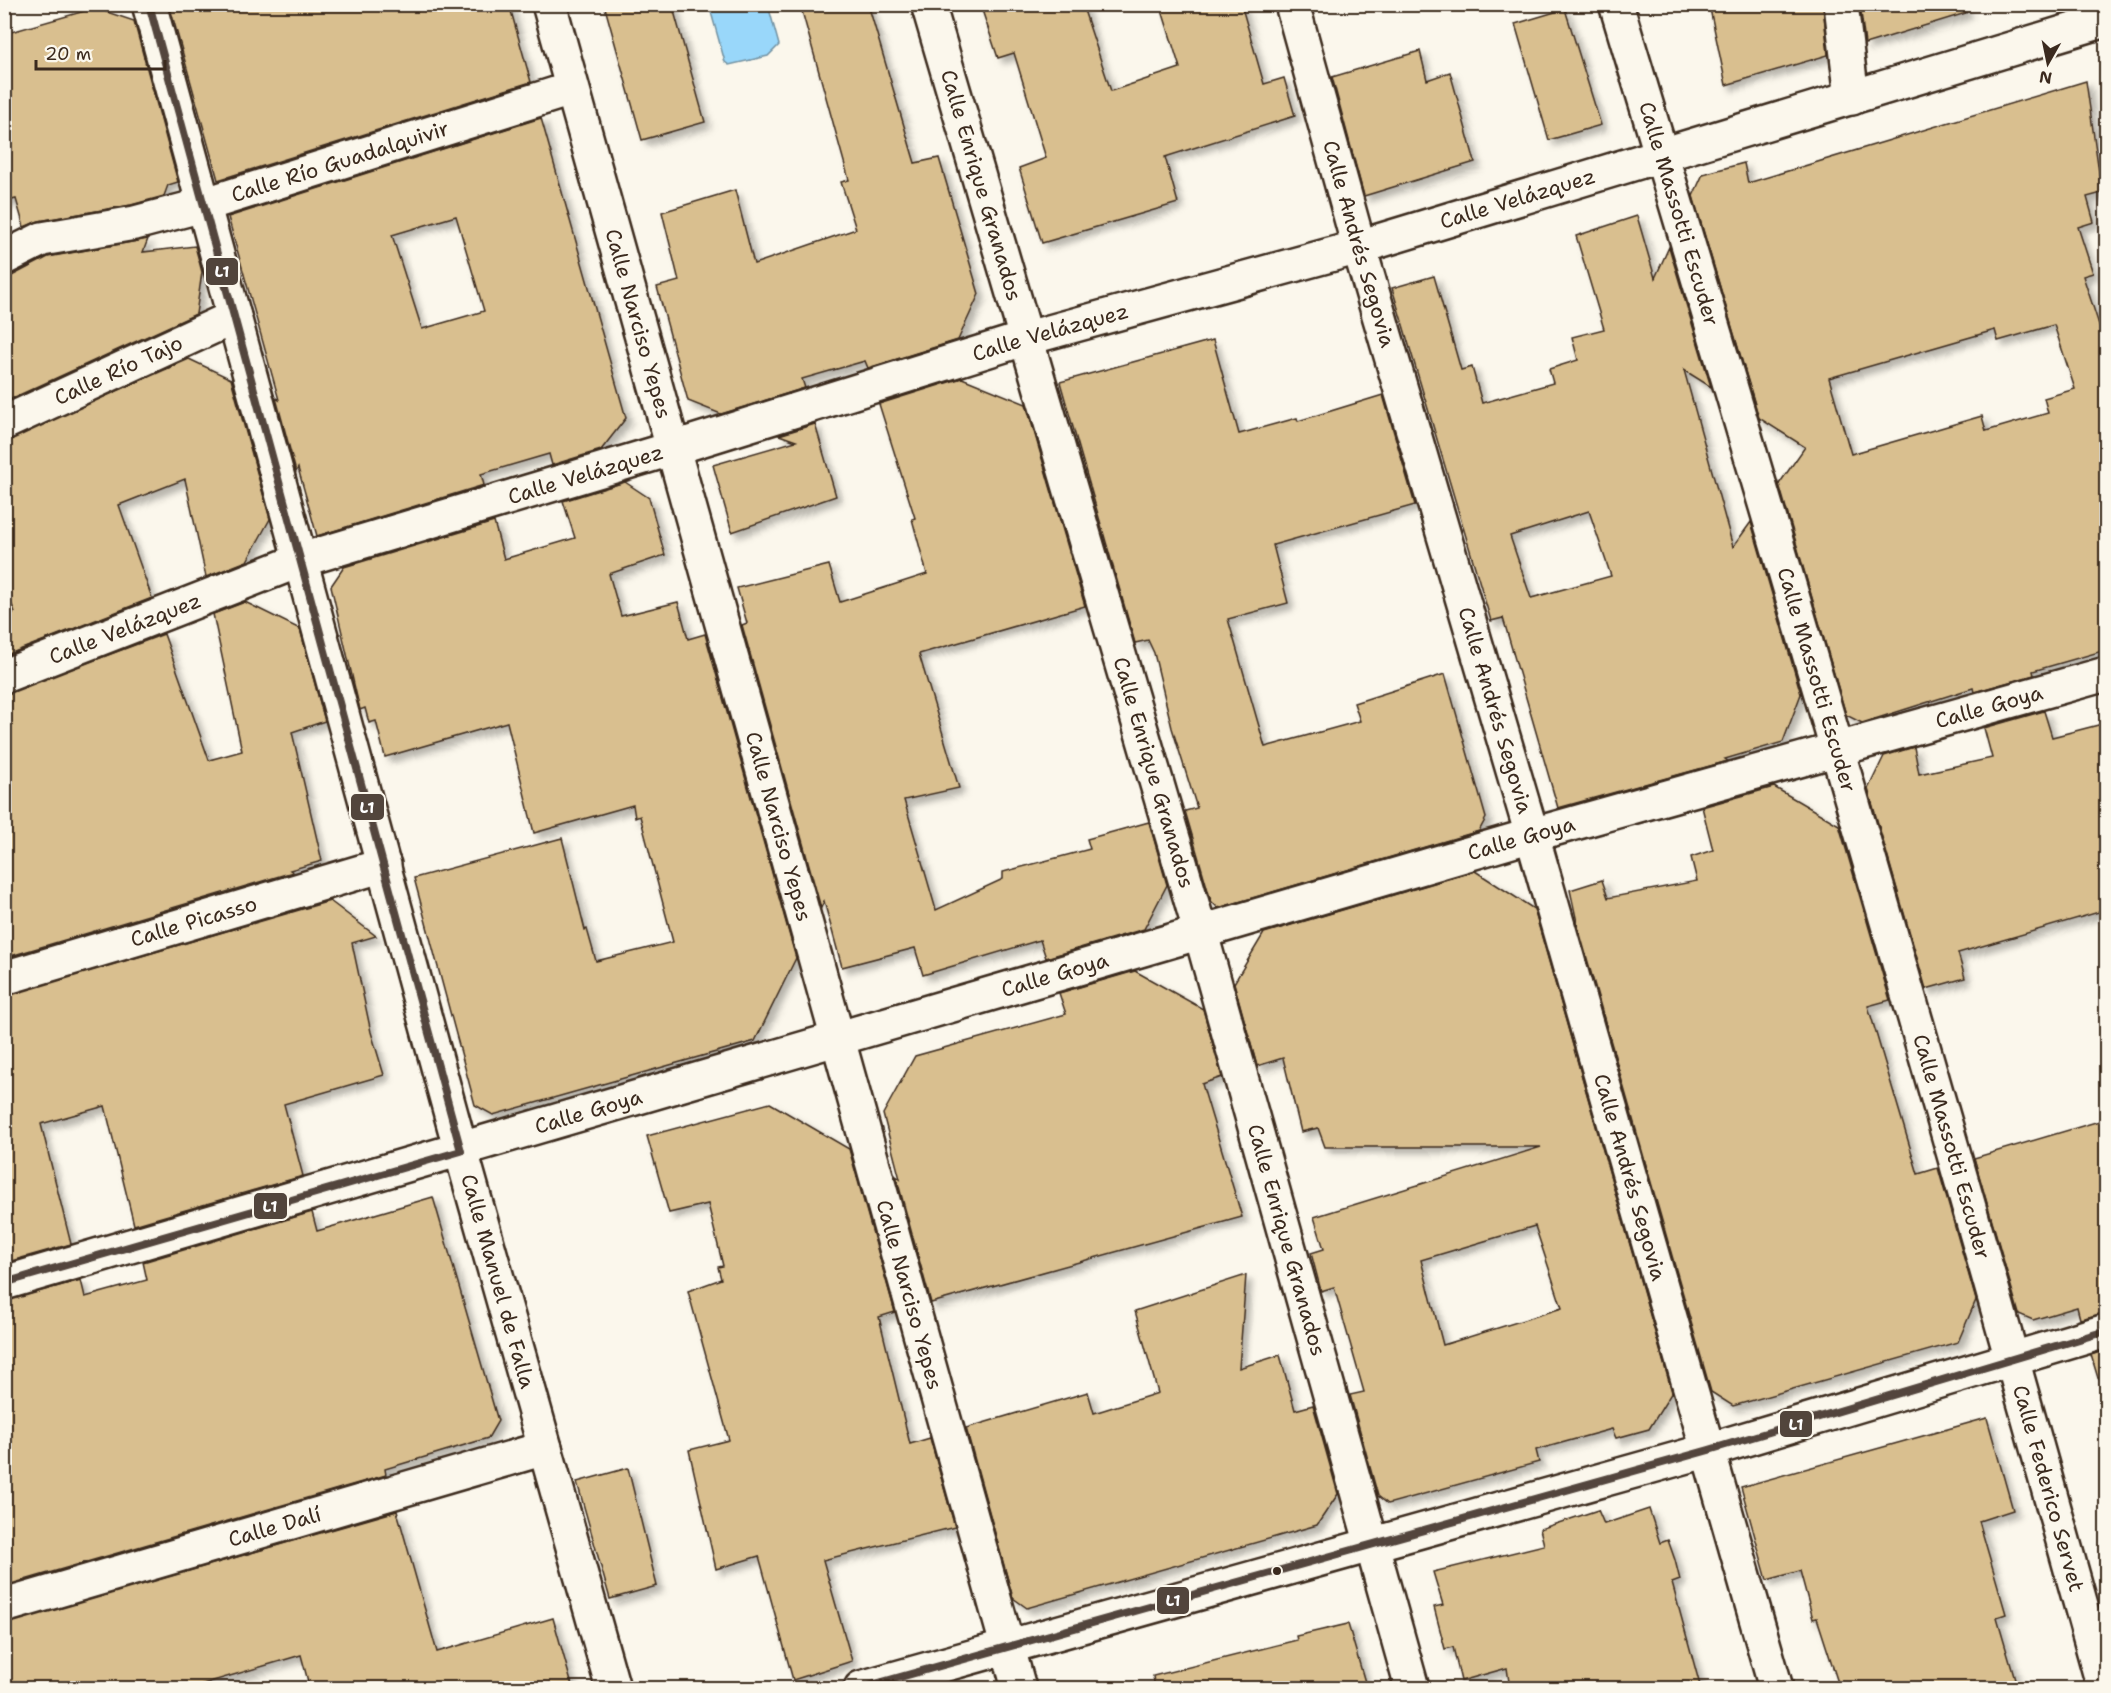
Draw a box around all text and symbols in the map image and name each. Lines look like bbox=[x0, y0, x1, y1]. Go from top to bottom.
scale bar bbox=[36, 33, 165, 71]
north arrow bbox=[2018, 33, 2078, 93]
text: 20 m bbox=[45, 42, 91, 66]
street label: Calle Enrique Granados bbox=[934, 66, 1028, 304]
text: N bbox=[2038, 66, 2054, 89]
street label: Calle Massotti Escuder bbox=[1632, 98, 1726, 329]
street label: Calle Río Guadalquivir bbox=[228, 114, 453, 209]
street label: Calle Andrés Segovia bbox=[1316, 137, 1402, 351]
street label: Calle Velázquez bbox=[1436, 162, 1599, 236]
street label: Calle Narciso Yepes bbox=[598, 226, 678, 422]
line badge: L1 bbox=[205, 257, 239, 286]
text: L1 bbox=[215, 261, 229, 282]
street label: Calle Velázquez bbox=[969, 297, 1132, 368]
street label: Calle Río Tajo bbox=[50, 329, 187, 412]
street label: Calle Velázquez bbox=[504, 438, 667, 511]
street label: Calle Massotti Escuder bbox=[1771, 564, 1863, 796]
street label: Calle Velázquez bbox=[45, 586, 205, 671]
street label: Calle Andrés Segovia bbox=[1452, 604, 1539, 817]
street label: Calle Enrique Granados bbox=[1106, 654, 1201, 891]
street label: Calle Goya bbox=[1932, 678, 2046, 735]
street label: Calle Narciso Yepes bbox=[739, 728, 818, 925]
line badge: L1 bbox=[350, 793, 385, 821]
text: L1 bbox=[360, 797, 374, 818]
street label: Calle Goya bbox=[1464, 810, 1578, 867]
street label: Calle Picasso bbox=[127, 890, 260, 954]
street label: Calle Goya bbox=[998, 946, 1112, 1004]
street label: Calle Massotti Escuder bbox=[1906, 1031, 1997, 1263]
street label: Calle Andrés Segovia bbox=[1587, 1070, 1673, 1284]
street label: Calle Goya bbox=[531, 1083, 645, 1141]
street label: Calle Enrique Granados bbox=[1241, 1121, 1332, 1359]
street label: Calle Manuel de Falla bbox=[454, 1171, 542, 1392]
line badge: L1 bbox=[253, 1192, 288, 1220]
text: L1 bbox=[263, 1196, 277, 1217]
street label: Calle Narciso Yepes bbox=[869, 1197, 949, 1393]
street label: Calle Federico Servet bbox=[2006, 1382, 2091, 1595]
line badge: L1 bbox=[1779, 1410, 1813, 1438]
text: L1 bbox=[1789, 1414, 1803, 1435]
street label: Calle Dalí bbox=[225, 1500, 325, 1554]
unlabelled marker bbox=[1271, 1565, 1283, 1577]
line badge: L1 bbox=[1156, 1586, 1190, 1615]
text: L1 bbox=[1166, 1590, 1180, 1611]

